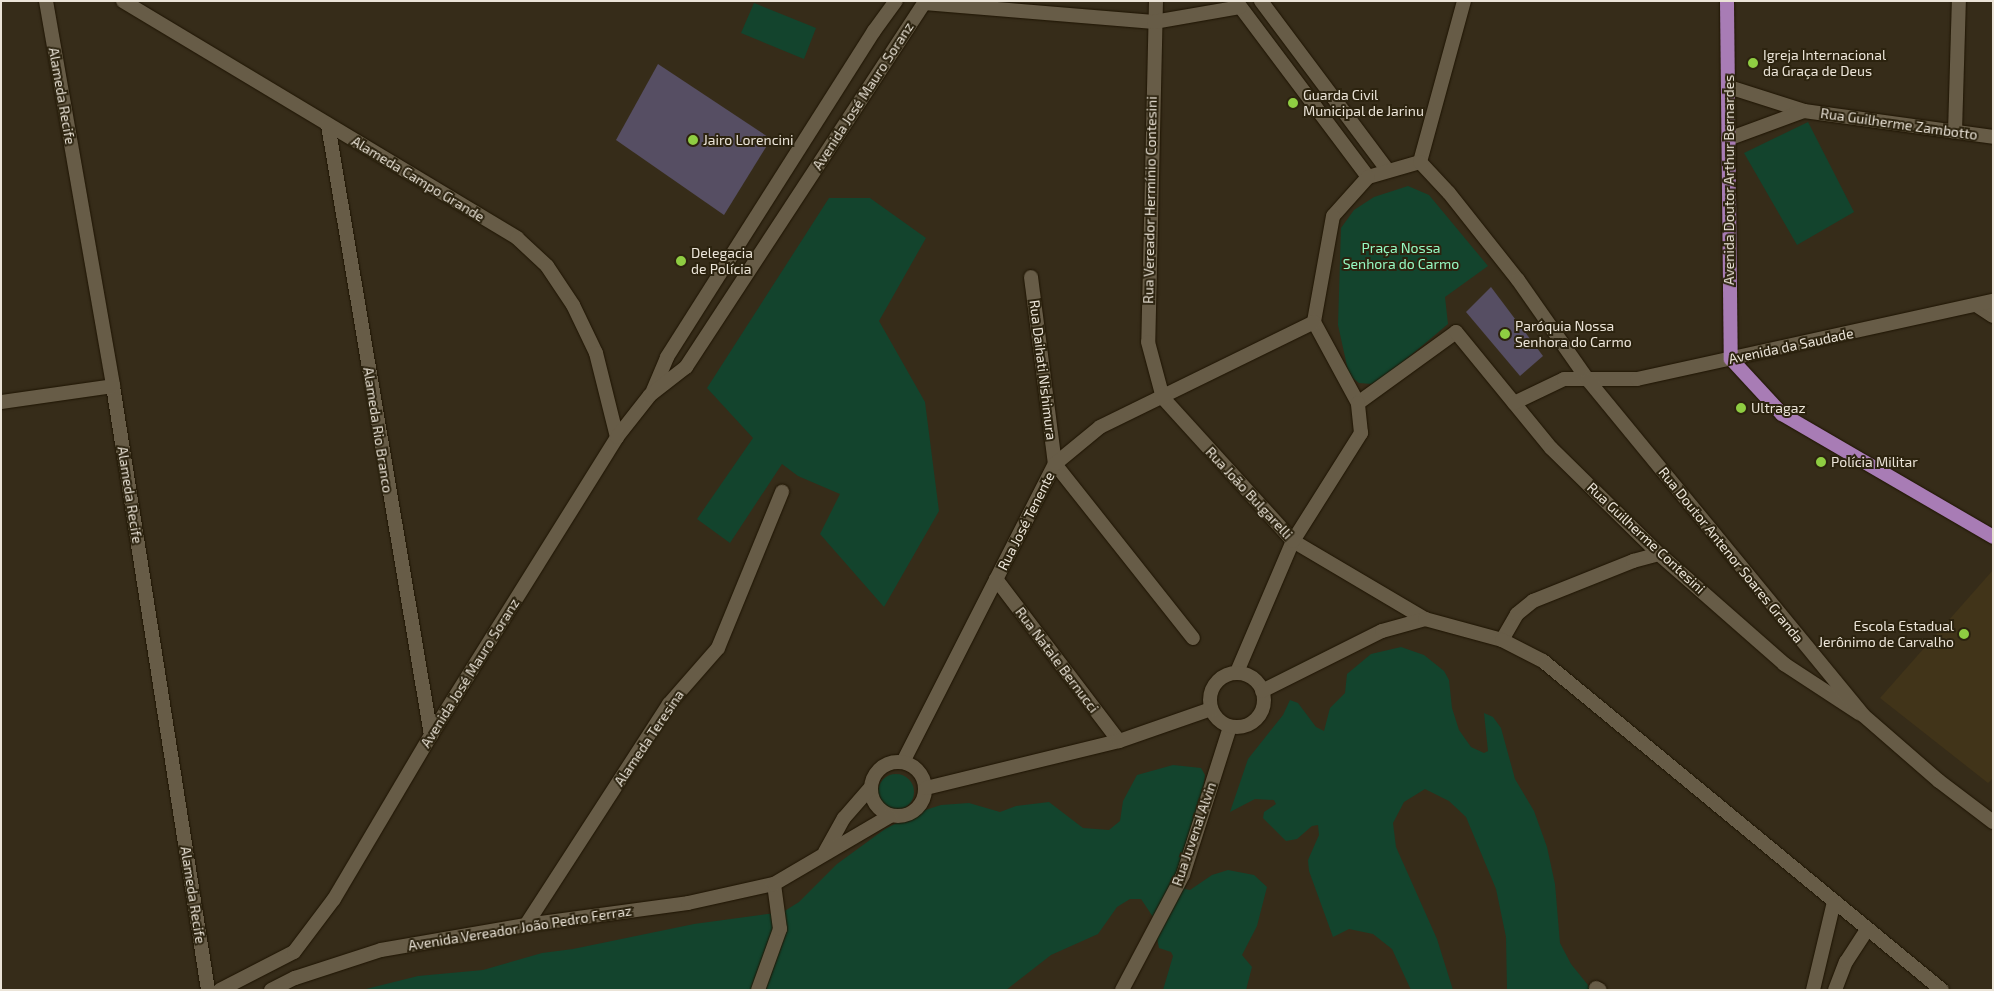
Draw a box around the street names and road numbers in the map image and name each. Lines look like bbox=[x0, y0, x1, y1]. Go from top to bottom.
street label: Avenida José Mauro Soranz bbox=[809, 19, 917, 173]
street label: Alameda Recife bbox=[45, 46, 79, 146]
street label: Avenida Doutor Arthur Bernardes bbox=[1721, 74, 1737, 286]
street label: Rua Vereador Hermínio Contesini bbox=[1140, 96, 1160, 304]
street label: Rua Guilherme Zambotto bbox=[1819, 105, 1979, 143]
street label: Alameda Campo Grande bbox=[349, 133, 487, 225]
street label: Rua Daihati Nishimura bbox=[1026, 299, 1060, 441]
street label: Avenida da Saudade bbox=[1727, 325, 1855, 367]
street label: Alameda Rio Branco bbox=[360, 366, 396, 494]
street label: Rua João Bulgarelli bbox=[1202, 443, 1296, 543]
street label: Alameda Recife bbox=[114, 445, 146, 545]
street label: Rua Doutor Antenor Soares Granda bbox=[1655, 464, 1807, 646]
street label: Rua José Tenente bbox=[994, 469, 1058, 573]
street label: Rua Guilherme Contesini bbox=[1584, 479, 1708, 597]
street label: Avenida José Mauro Soranz bbox=[417, 595, 523, 751]
street label: Rua Natale Bernucci bbox=[1012, 604, 1102, 716]
street label: Alameda Teresina bbox=[611, 687, 687, 789]
street label: Rua Juvenal Alvin bbox=[1168, 779, 1220, 889]
street label: Alameda Recife bbox=[177, 845, 209, 945]
street label: Avenida Vereador João Pedro Ferraz bbox=[407, 902, 633, 954]

